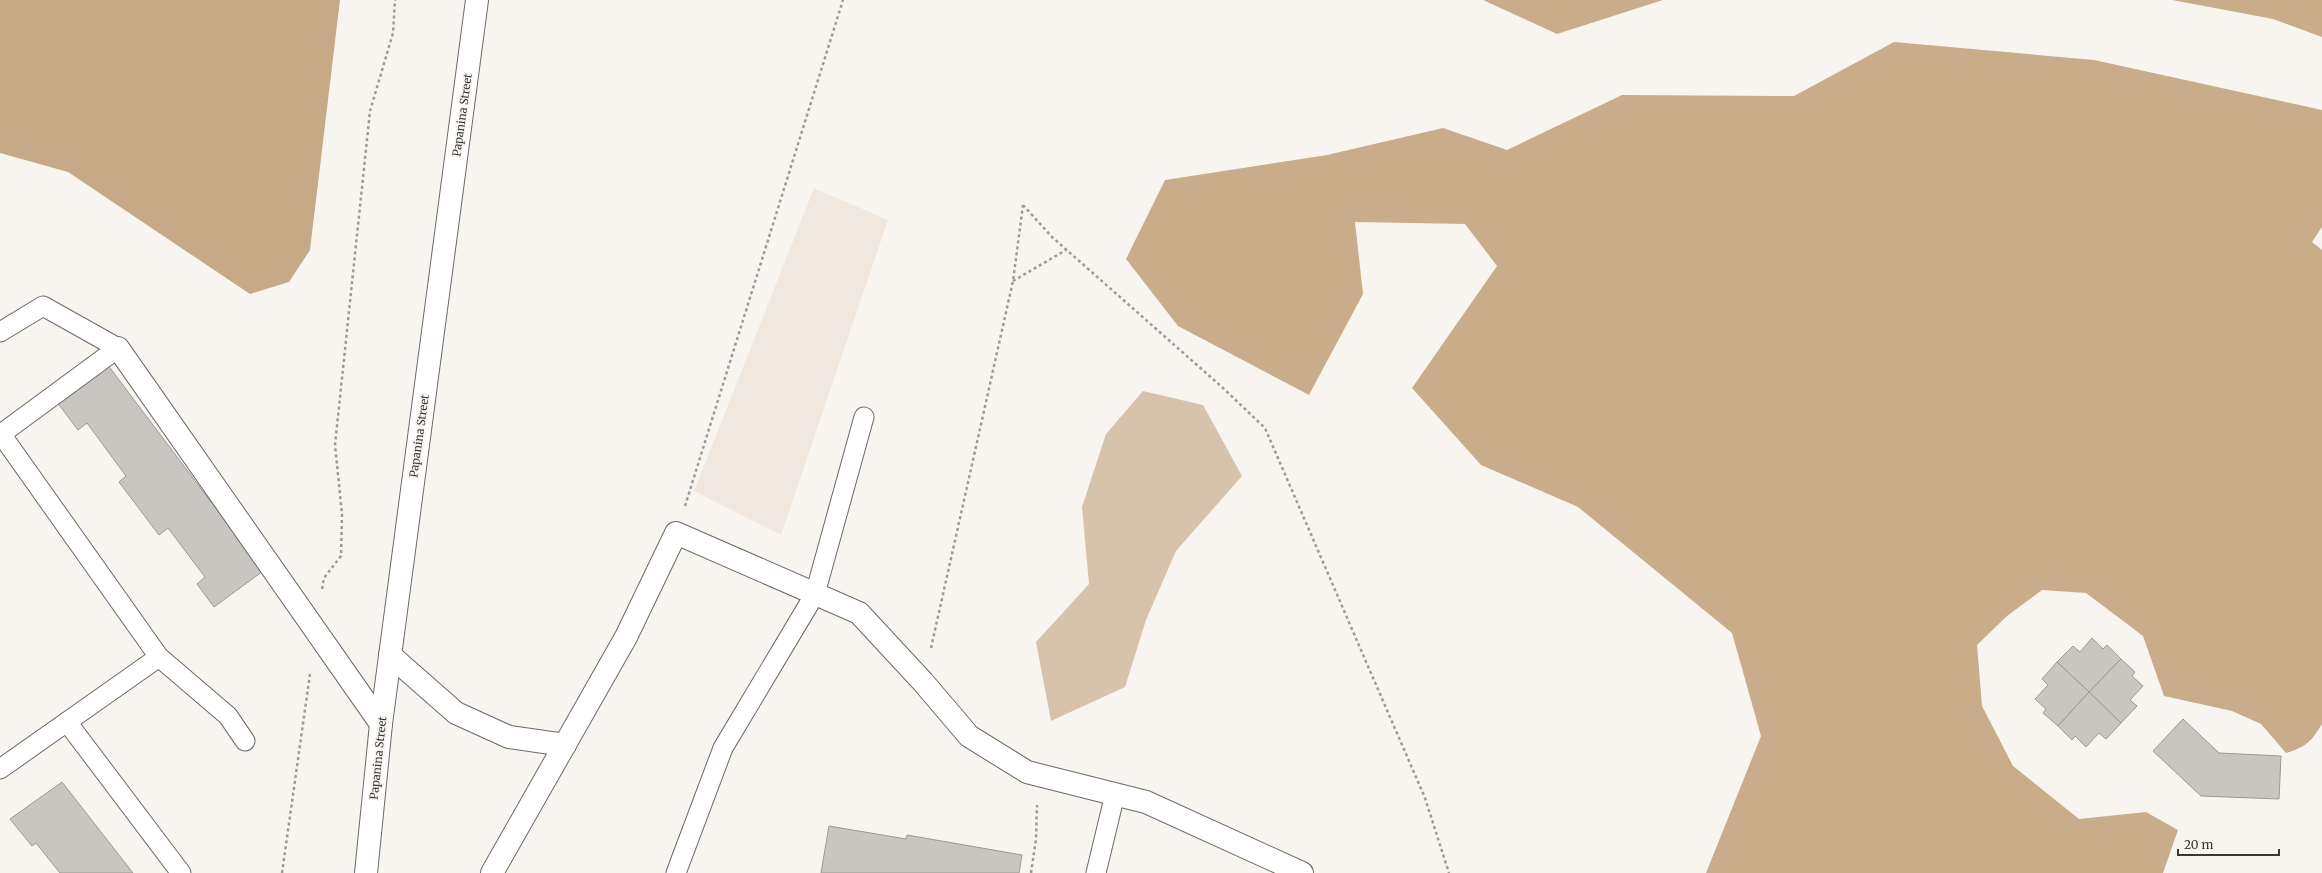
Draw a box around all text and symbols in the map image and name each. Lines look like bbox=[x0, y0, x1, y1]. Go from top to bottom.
street label: Papanina Street bbox=[449, 72, 475, 157]
street label: Papanina Street bbox=[406, 393, 432, 478]
street label: Papanina Street bbox=[367, 715, 389, 800]
scale bar bbox=[2178, 831, 2279, 857]
text: 20 m bbox=[2184, 837, 2213, 852]

